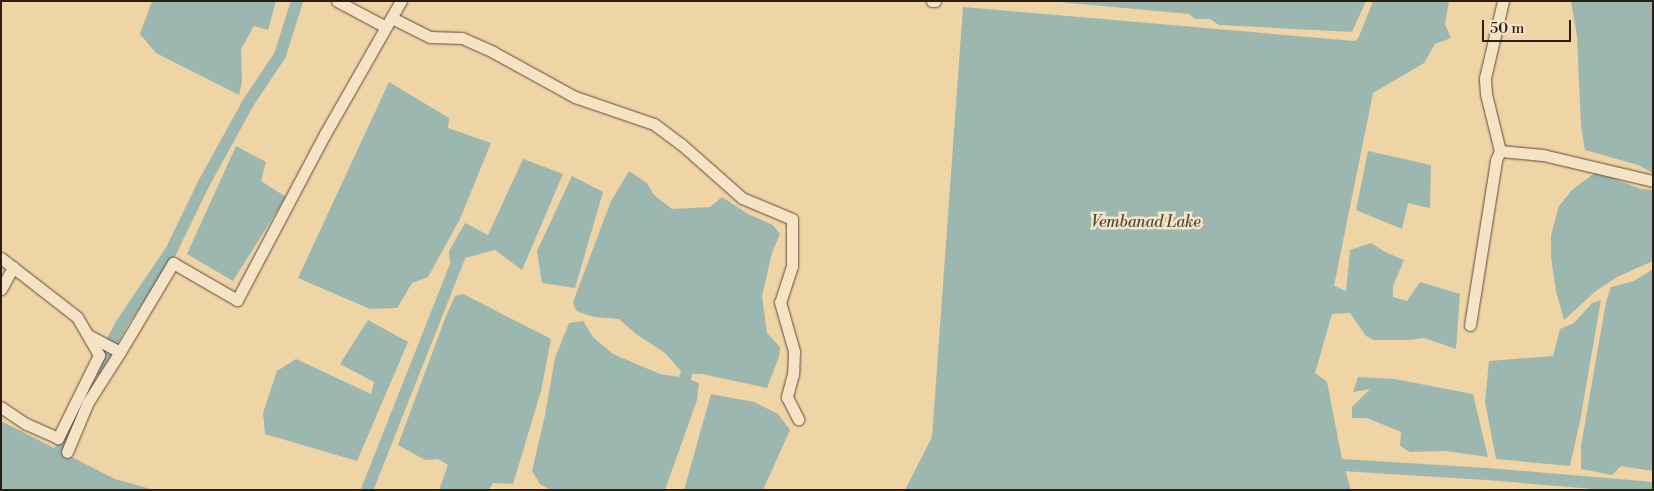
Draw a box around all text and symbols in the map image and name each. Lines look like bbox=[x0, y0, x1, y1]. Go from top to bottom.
scale bar bbox=[1484, 10, 1573, 42]
text: 50 m bbox=[1490, 19, 1524, 38]
water label: Vembanad Lake bbox=[1091, 212, 1201, 232]

